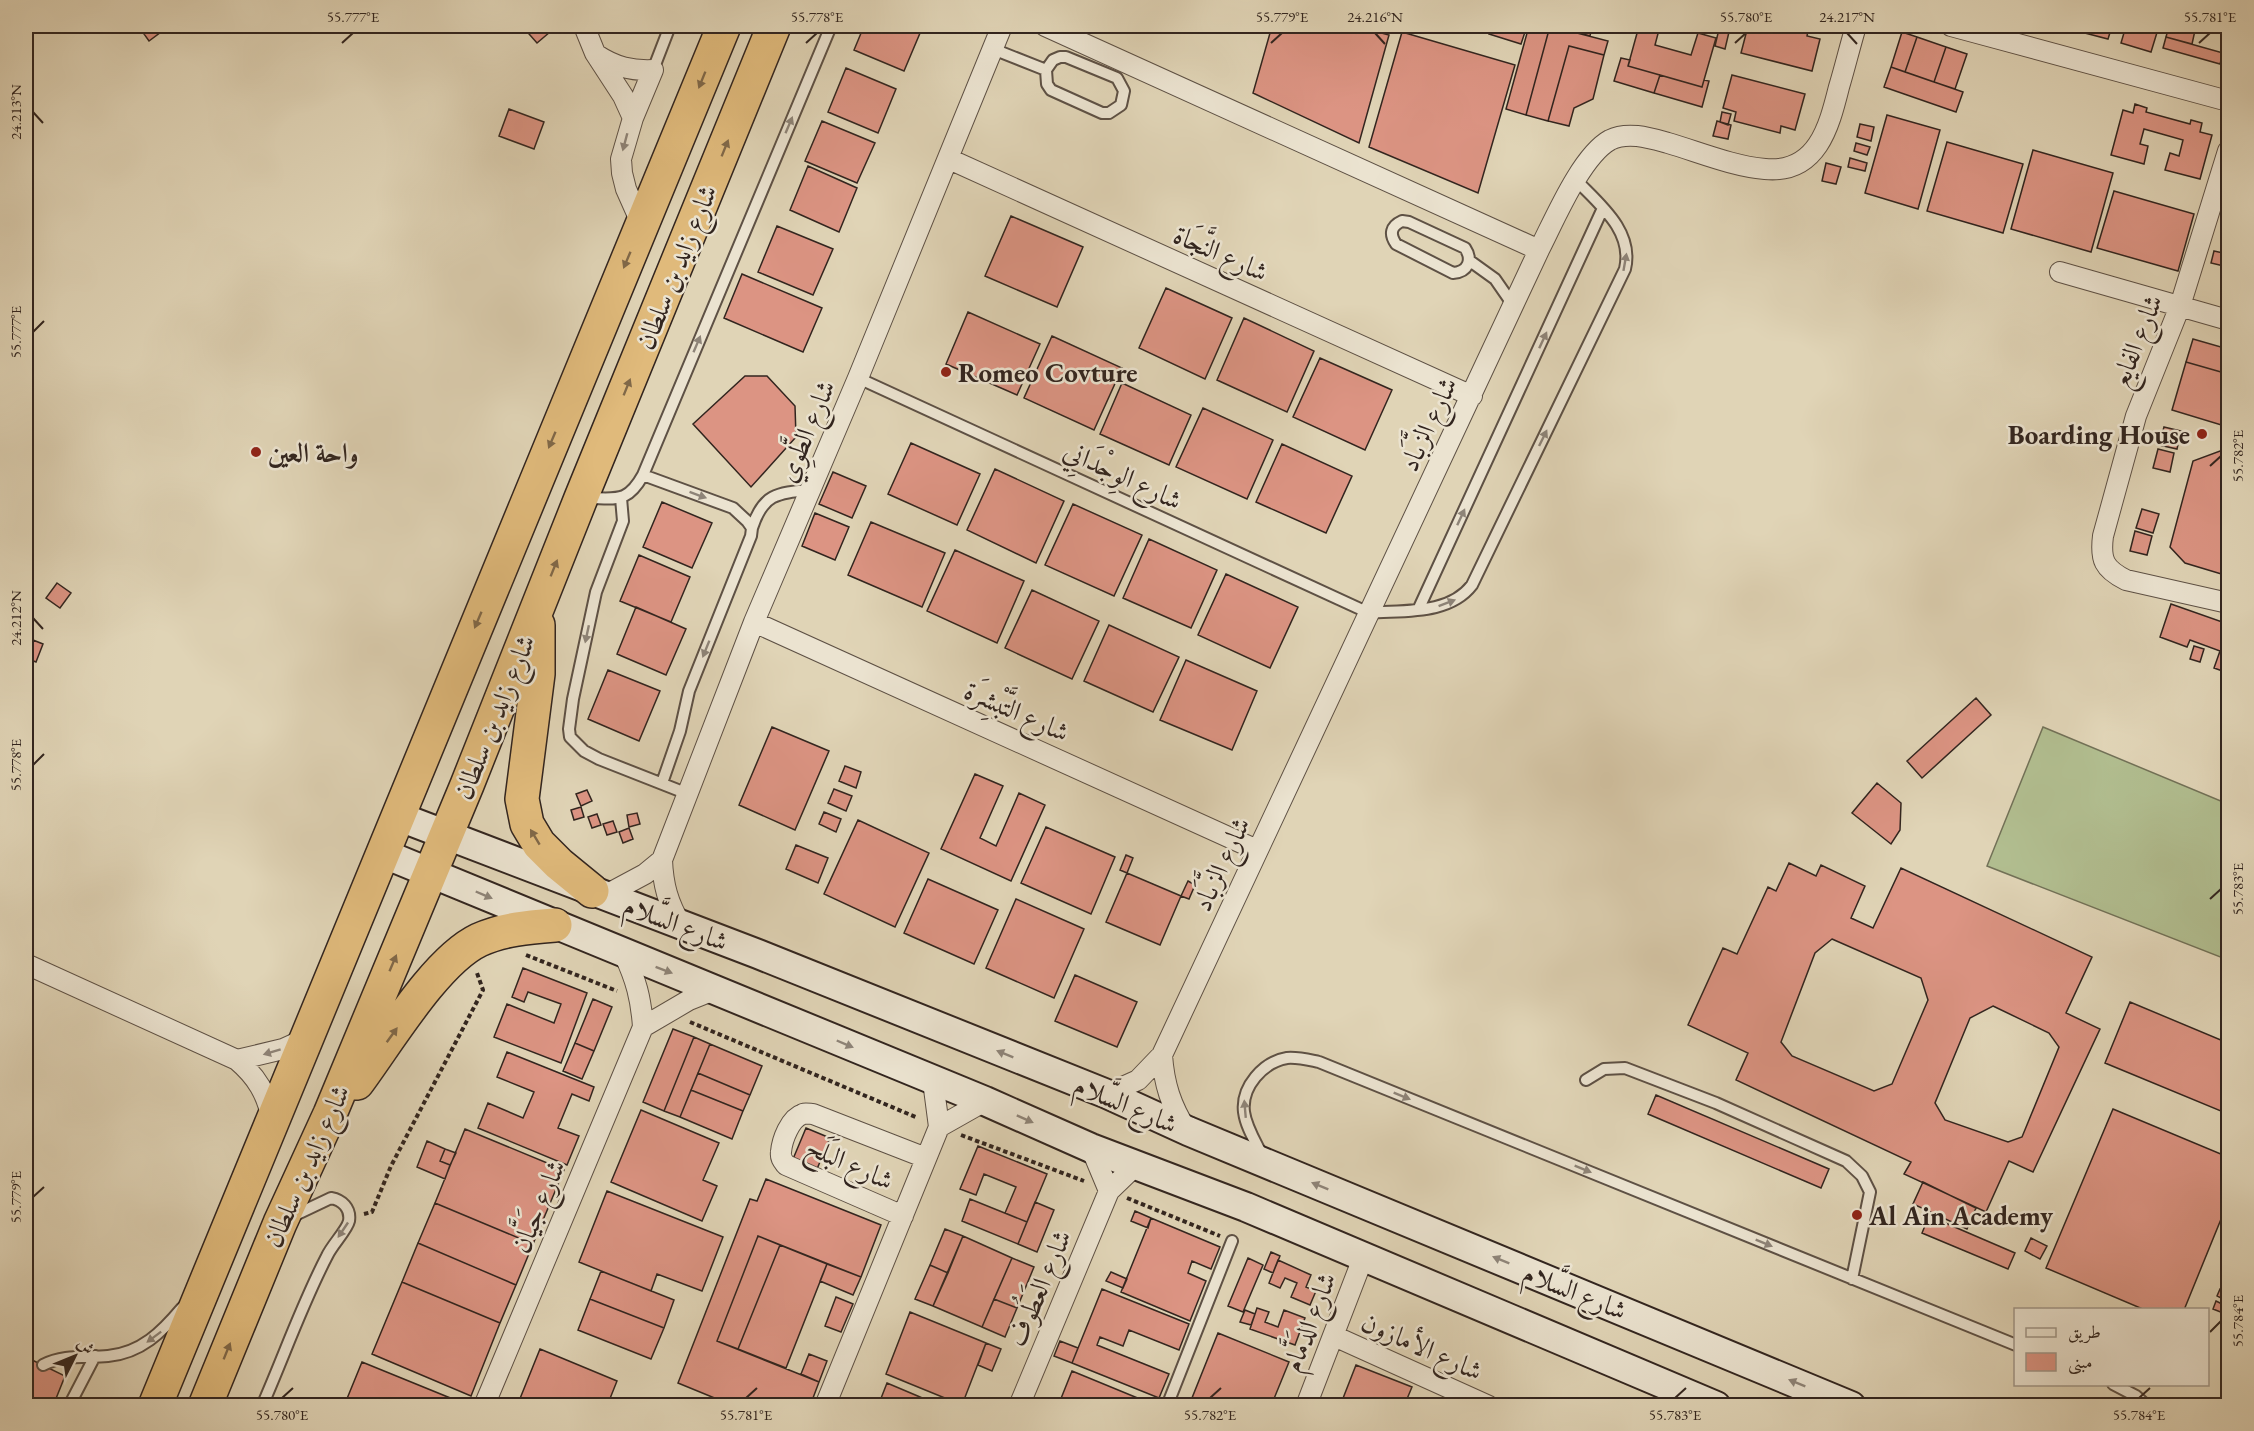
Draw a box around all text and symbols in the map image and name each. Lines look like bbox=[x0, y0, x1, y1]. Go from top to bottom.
text: 55.777°E bbox=[327, 7, 380, 26]
text: 55.778°E bbox=[791, 7, 844, 26]
text: 55.779°E bbox=[1256, 7, 1309, 26]
text: 24.216°N bbox=[1347, 7, 1403, 26]
text: 55.780°E bbox=[1720, 7, 1773, 26]
text: 24.217°N bbox=[1819, 7, 1875, 26]
text: 55.781°E bbox=[2184, 7, 2237, 26]
one-way arrow bbox=[697, 71, 707, 89]
text: 24.213°N bbox=[6, 84, 25, 140]
one-way arrow bbox=[784, 116, 794, 134]
one-way arrow bbox=[620, 134, 629, 152]
one-way arrow bbox=[720, 139, 730, 157]
street label: شارع زايد بن سلطان bbox=[627, 179, 730, 356]
street label: شارع النَّجَاة bbox=[1166, 213, 1276, 294]
one-way arrow bbox=[622, 251, 631, 269]
one-way arrow bbox=[1621, 252, 1630, 271]
street label: شارع الفايع bbox=[2101, 289, 2177, 395]
text: 55.777°E bbox=[6, 305, 25, 358]
one-way arrow bbox=[1538, 331, 1547, 348]
one-way arrow bbox=[692, 334, 702, 352]
place label: Romeo Covture bbox=[958, 355, 1138, 390]
marker: Romeo Covture bbox=[939, 365, 953, 379]
street label: شارع الزَّبَاد bbox=[1387, 369, 1470, 479]
street label: شارع الطَّوِي bbox=[765, 373, 849, 490]
one-way arrow bbox=[623, 378, 632, 396]
place label: Boarding House bbox=[2008, 417, 2190, 452]
marker: Boarding House bbox=[2195, 427, 2209, 441]
text: 55.782°E bbox=[2228, 429, 2247, 482]
one-way arrow bbox=[1539, 430, 1548, 447]
one-way arrow bbox=[547, 431, 556, 449]
street label: شارع الوِجْدَانِي bbox=[1055, 431, 1189, 525]
place label: واحة العين bbox=[268, 435, 359, 470]
marker: واحة العين bbox=[249, 445, 263, 459]
one-way arrow bbox=[689, 491, 707, 501]
one-way arrow bbox=[1457, 509, 1466, 526]
one-way arrow bbox=[549, 558, 559, 576]
text: 24.212°N bbox=[6, 590, 25, 646]
one-way arrow bbox=[1438, 598, 1456, 608]
one-way arrow bbox=[473, 611, 482, 629]
one-way arrow bbox=[582, 625, 591, 644]
street label: شارع زايد بن سلطان bbox=[445, 629, 548, 806]
one-way arrow bbox=[700, 640, 710, 658]
street label: شارع التَّبْشِرَة bbox=[957, 668, 1077, 755]
text: 55.778°E bbox=[6, 738, 25, 791]
street label: شارع الزَّبَاد bbox=[1180, 809, 1263, 919]
one-way arrow bbox=[529, 829, 540, 845]
text: 55.783°E bbox=[2228, 862, 2247, 915]
street label: شارع السَّلام bbox=[617, 883, 735, 964]
one-way arrow bbox=[476, 891, 493, 900]
one-way arrow bbox=[388, 953, 398, 971]
one-way arrow bbox=[656, 965, 674, 975]
one-way arrow bbox=[386, 1027, 398, 1043]
one-way arrow bbox=[836, 1040, 854, 1049]
one-way arrow bbox=[263, 1048, 281, 1057]
one-way arrow bbox=[996, 1049, 1014, 1058]
street label: شارع السَّلام bbox=[1067, 1063, 1185, 1147]
street label: شارع زايد بن سلطان bbox=[255, 1079, 362, 1255]
one-way arrow bbox=[1394, 1091, 1412, 1101]
one-way arrow bbox=[1240, 1100, 1250, 1119]
one-way arrow bbox=[1016, 1114, 1034, 1124]
street label: شارع البَلَح bbox=[798, 1127, 900, 1204]
street label: شارع جَيَّان bbox=[499, 1152, 578, 1260]
one-way arrow bbox=[1574, 1165, 1592, 1174]
text: 55.779°E bbox=[6, 1170, 25, 1223]
one-way arrow bbox=[1311, 1181, 1329, 1191]
place label: Al Ain Academy bbox=[1868, 1198, 2054, 1233]
marker: Al Ain Academy bbox=[1850, 1208, 1864, 1222]
one-way arrow bbox=[337, 1221, 348, 1238]
street label: شارع العَطُوف bbox=[994, 1222, 1084, 1354]
one-way arrow bbox=[1755, 1238, 1773, 1248]
street label: شارع السَّلام bbox=[1516, 1250, 1634, 1333]
one-way arrow bbox=[1491, 1255, 1509, 1265]
street label: شارع الدَمَّام bbox=[1270, 1266, 1350, 1379]
text: 55.784°E bbox=[2228, 1294, 2247, 1347]
street label: شارع الأمازون bbox=[1354, 1302, 1489, 1393]
legend bbox=[2014, 1308, 2209, 1386]
text: طريق bbox=[2068, 1320, 2101, 1344]
north arrow bbox=[45, 1326, 105, 1386]
one-way arrow bbox=[146, 1331, 162, 1343]
text: ش bbox=[73, 1333, 99, 1359]
one-way arrow bbox=[222, 1342, 232, 1360]
text: مبنى bbox=[2068, 1350, 2093, 1375]
one-way arrow bbox=[1788, 1378, 1806, 1387]
text: 55.780°E bbox=[256, 1405, 309, 1424]
text: 55.781°E bbox=[720, 1405, 773, 1424]
text: 55.782°E bbox=[1184, 1405, 1237, 1424]
text: 55.783°E bbox=[1649, 1405, 1702, 1424]
text: 55.784°E bbox=[2113, 1405, 2166, 1424]

